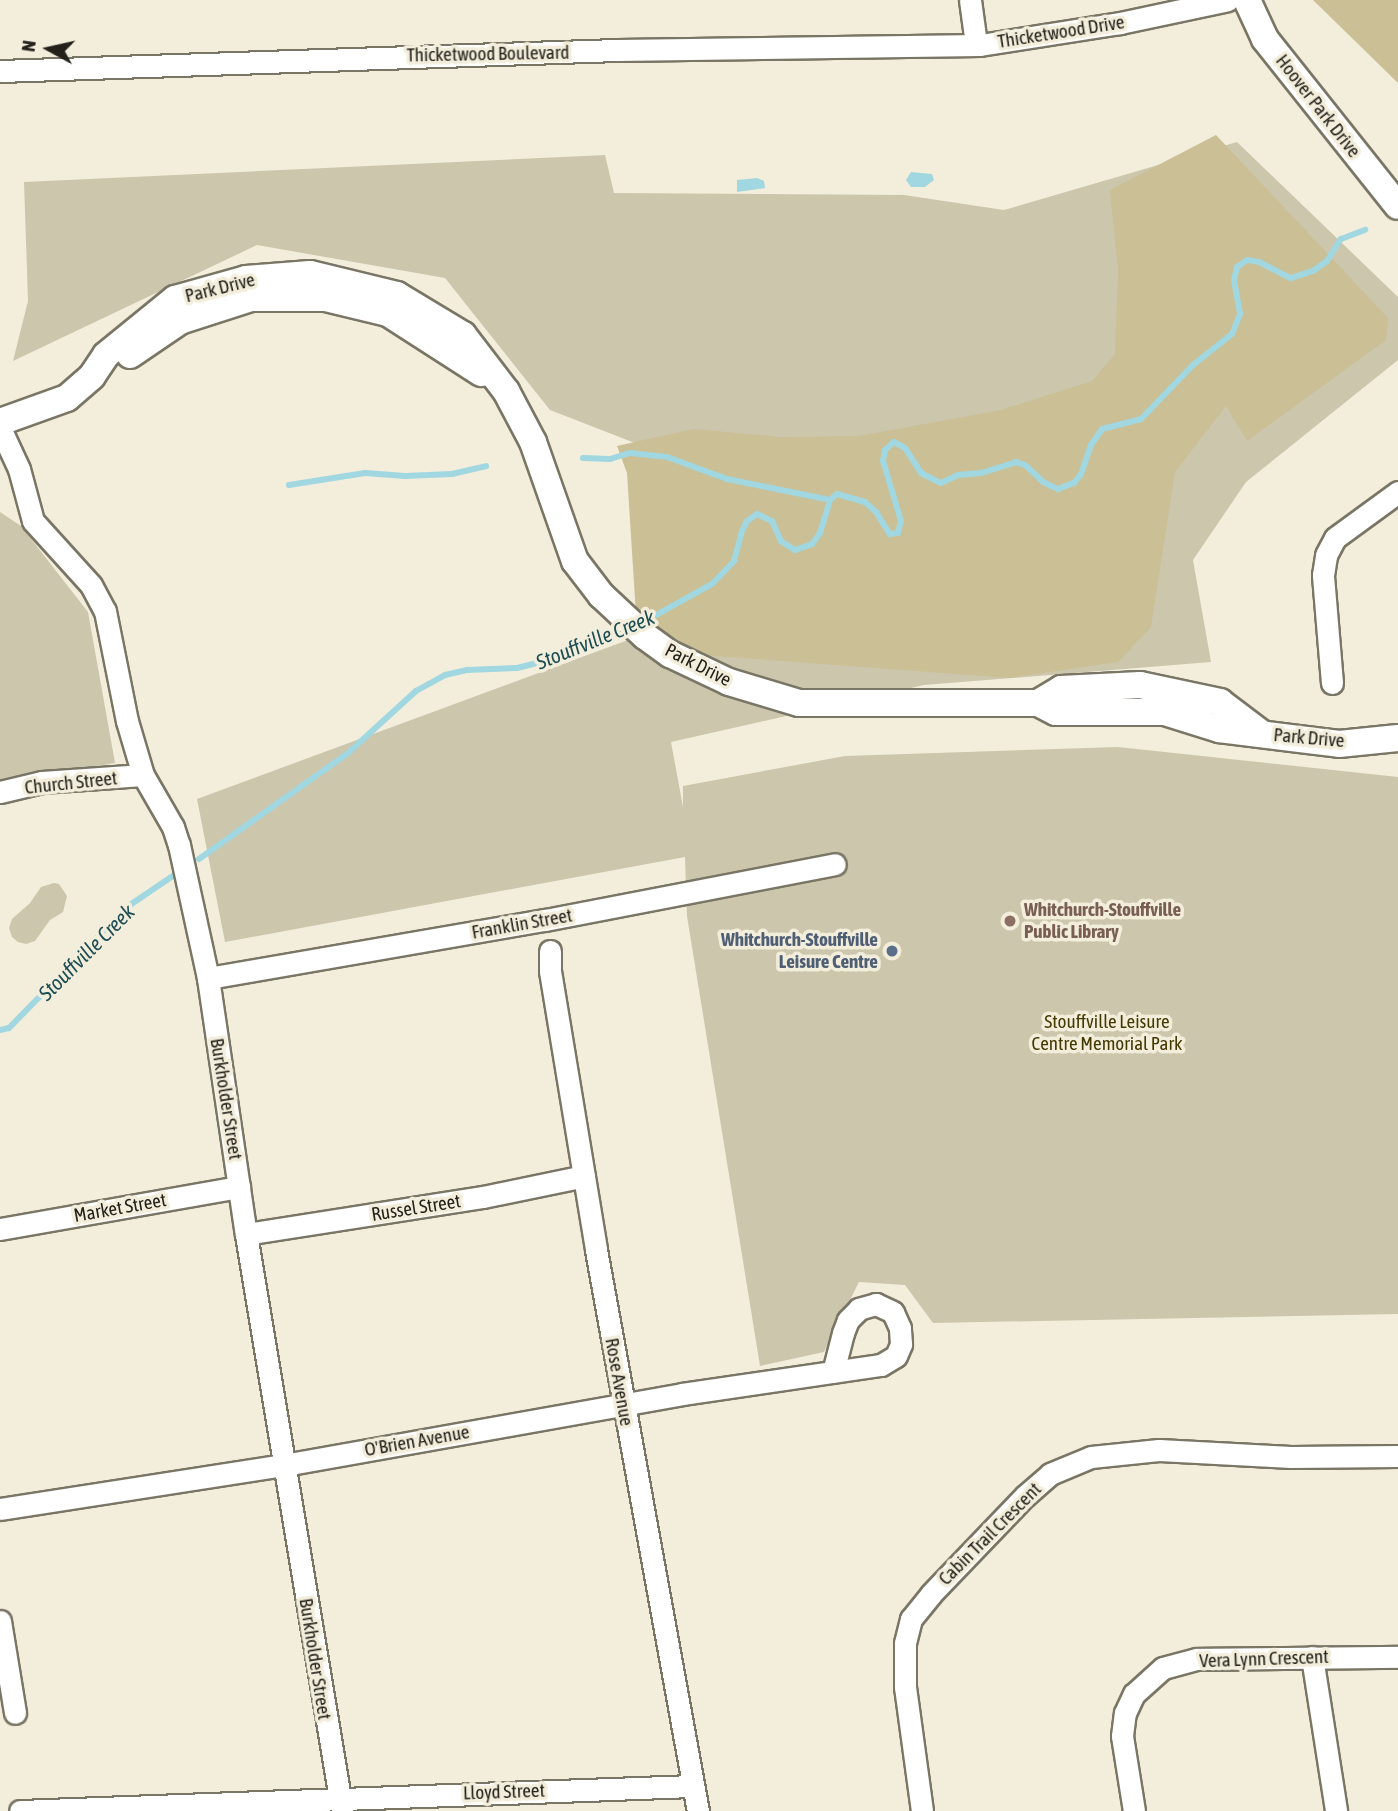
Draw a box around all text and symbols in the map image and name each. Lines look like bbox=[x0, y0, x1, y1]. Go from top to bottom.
street label: Thicketwood Drive bbox=[996, 11, 1126, 53]
north arrow bbox=[14, 14, 84, 84]
text: N bbox=[17, 39, 40, 53]
street label: Thicketwood Boulevard bbox=[406, 41, 570, 67]
street label: Hoover Park Drive bbox=[1271, 50, 1365, 162]
street label: Park Drive bbox=[183, 268, 257, 308]
water label: Stouffville Creek bbox=[532, 604, 658, 674]
street label: Park Drive bbox=[661, 639, 735, 691]
street label: Park Drive bbox=[1273, 724, 1345, 752]
street label: Church Street bbox=[24, 767, 118, 799]
water label: Stouffville Creek bbox=[33, 899, 139, 1005]
place label: Whitchurch-Stouffville Public Library bbox=[1024, 899, 1181, 943]
street label: Franklin Street bbox=[470, 904, 574, 944]
marker: Whitchurch-Stouffville Public Library bbox=[1002, 913, 1018, 929]
place label: Whitchurch-Stouffville Leisure Centre bbox=[721, 929, 878, 973]
marker: Whitchurch-Stouffville Leisure Centre bbox=[884, 943, 900, 959]
park label: Stouffville Leisure Centre Memorial Park bbox=[1032, 1011, 1182, 1055]
street label: Burkholder Street bbox=[205, 1037, 247, 1161]
street label: Market Street bbox=[72, 1189, 168, 1227]
street label: Russel Street bbox=[370, 1190, 462, 1226]
street label: Rose Avenue bbox=[600, 1336, 638, 1428]
street label: O'Brien Avenue bbox=[363, 1421, 471, 1461]
street label: Cabin Trail Crescent bbox=[934, 1478, 1046, 1590]
street label: Burkholder Street bbox=[294, 1597, 336, 1721]
street label: Vera Lynn Crescent bbox=[1199, 1645, 1329, 1673]
street label: Lloyd Street bbox=[463, 1779, 545, 1805]

